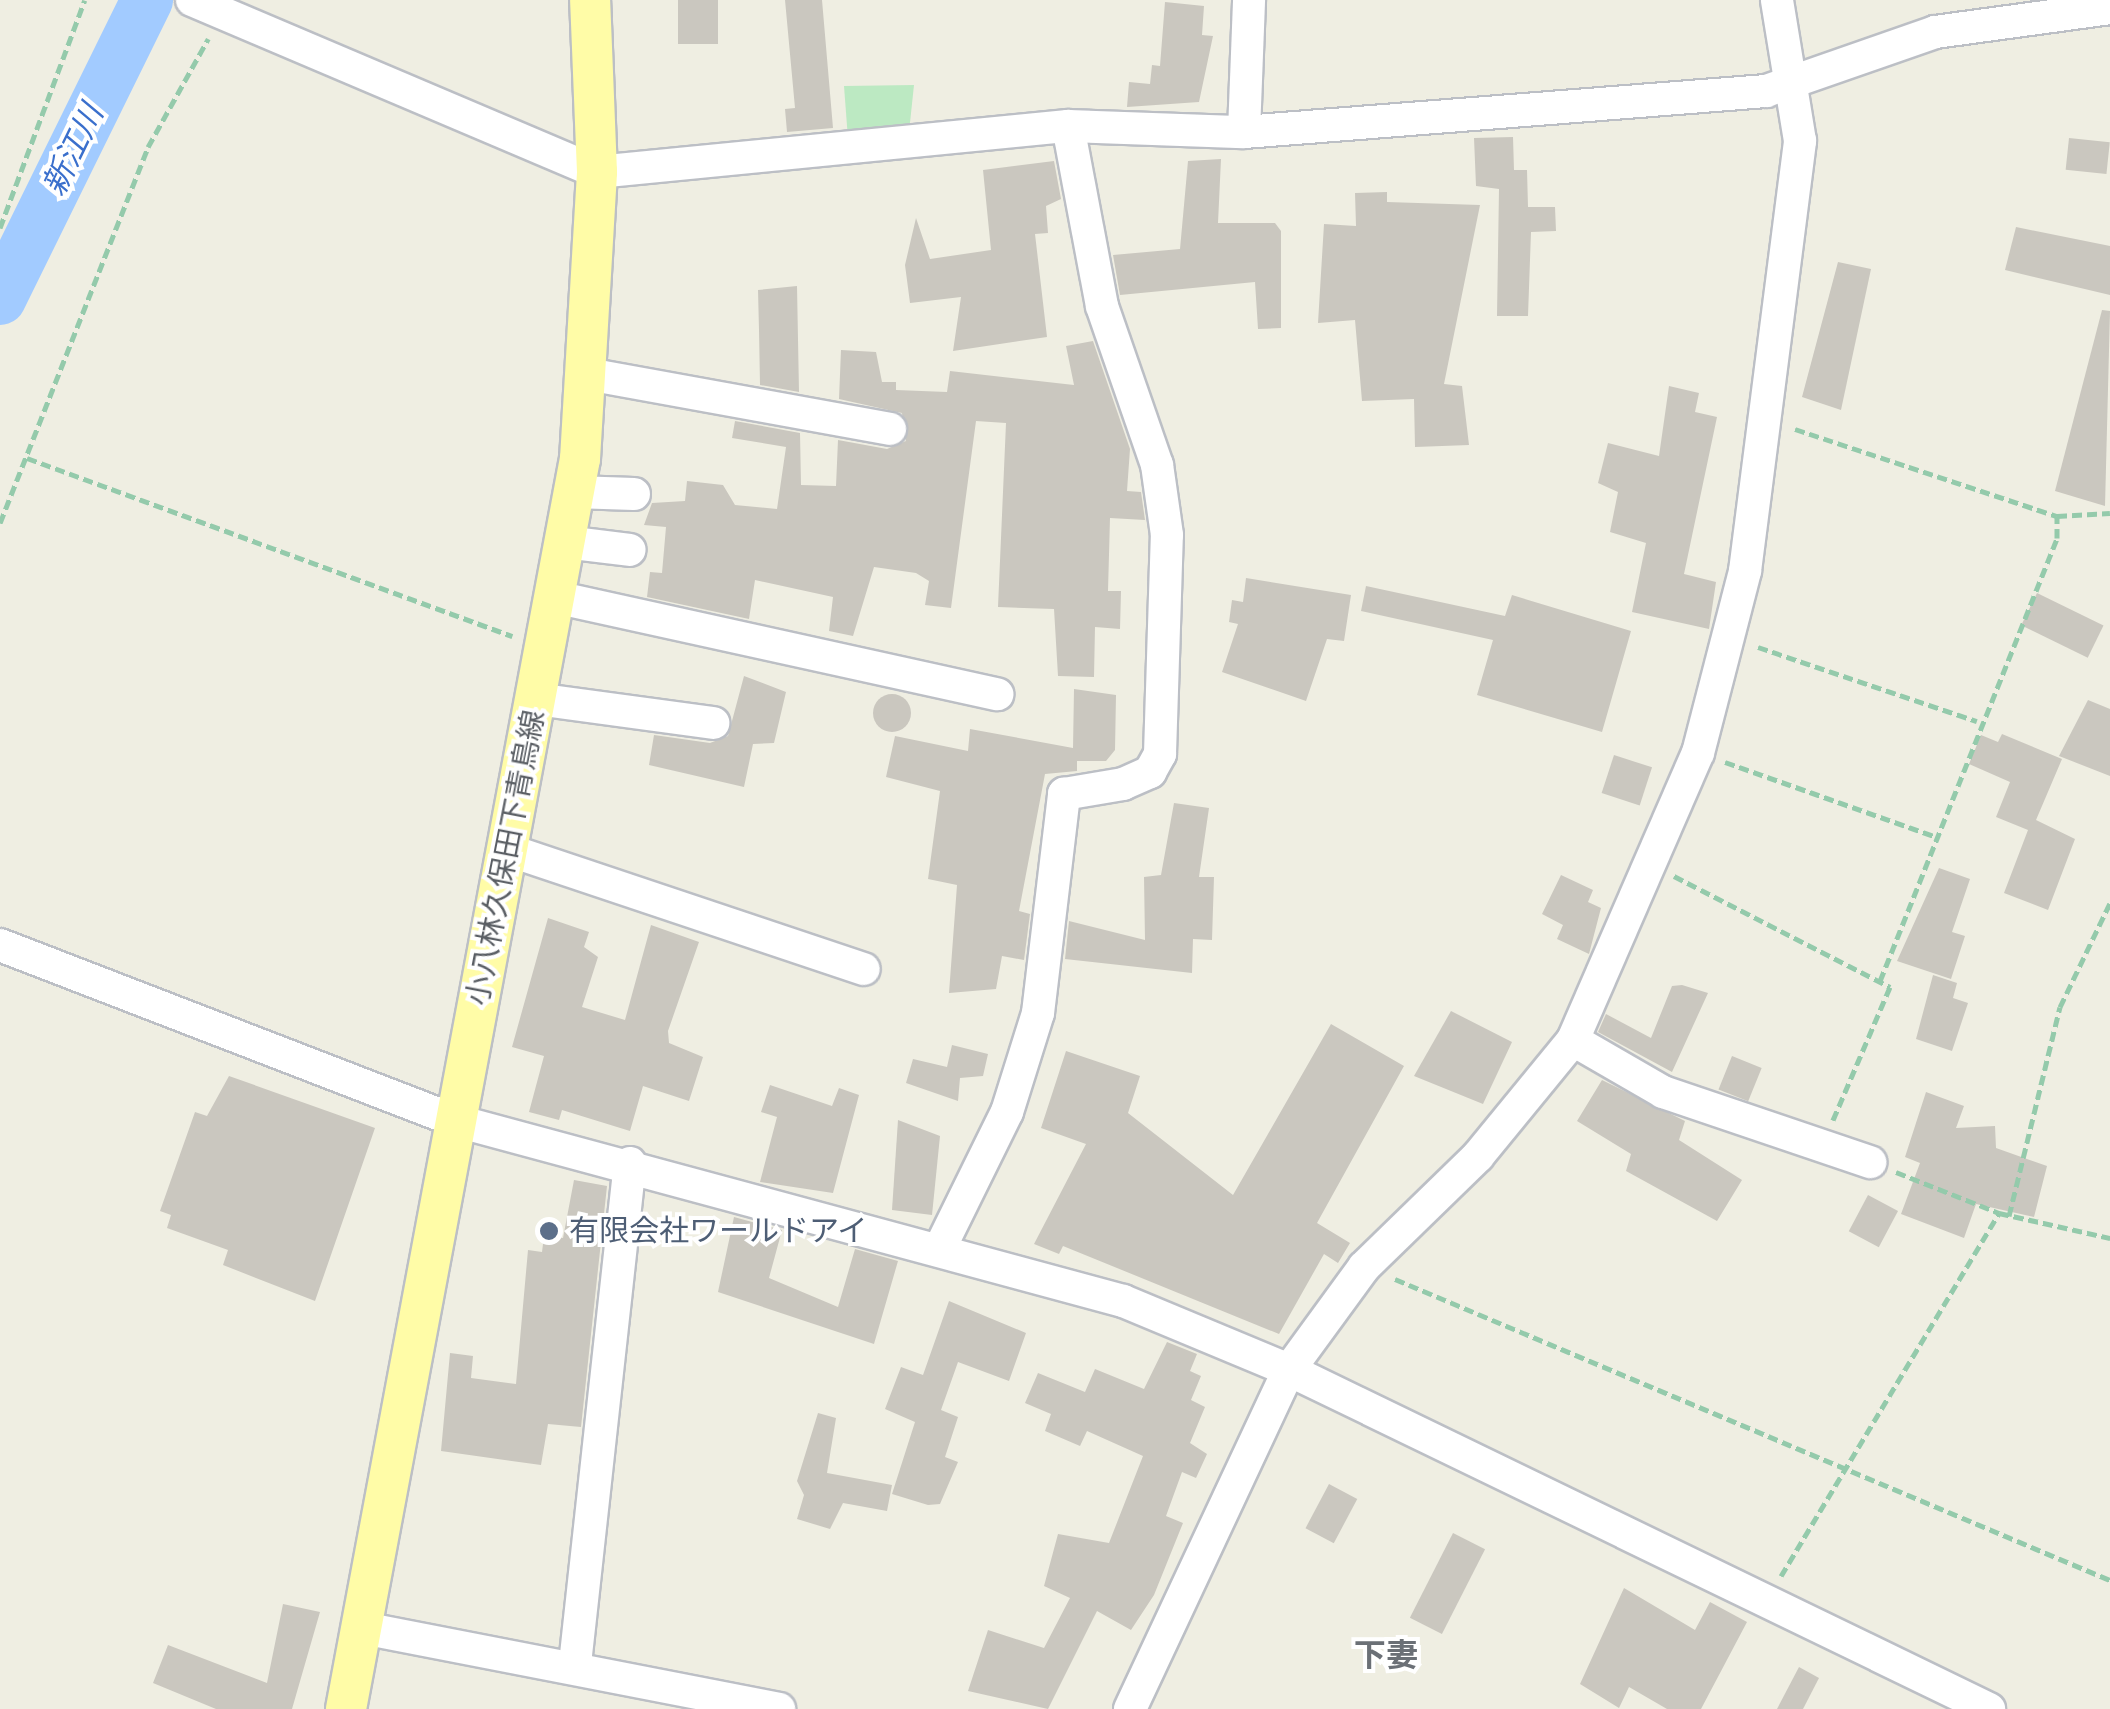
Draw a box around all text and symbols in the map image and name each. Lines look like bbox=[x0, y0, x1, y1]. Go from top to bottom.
water label: 新江川 bbox=[35, 98, 111, 202]
street label: 小八林久保田下青鳥線 bbox=[460, 707, 552, 1009]
place label: 有限会社ワールドアイ bbox=[569, 1213, 869, 1249]
marker: 有限会社ワールドアイ bbox=[538, 1220, 560, 1242]
district label: 下妻 bbox=[1354, 1636, 1418, 1674]

